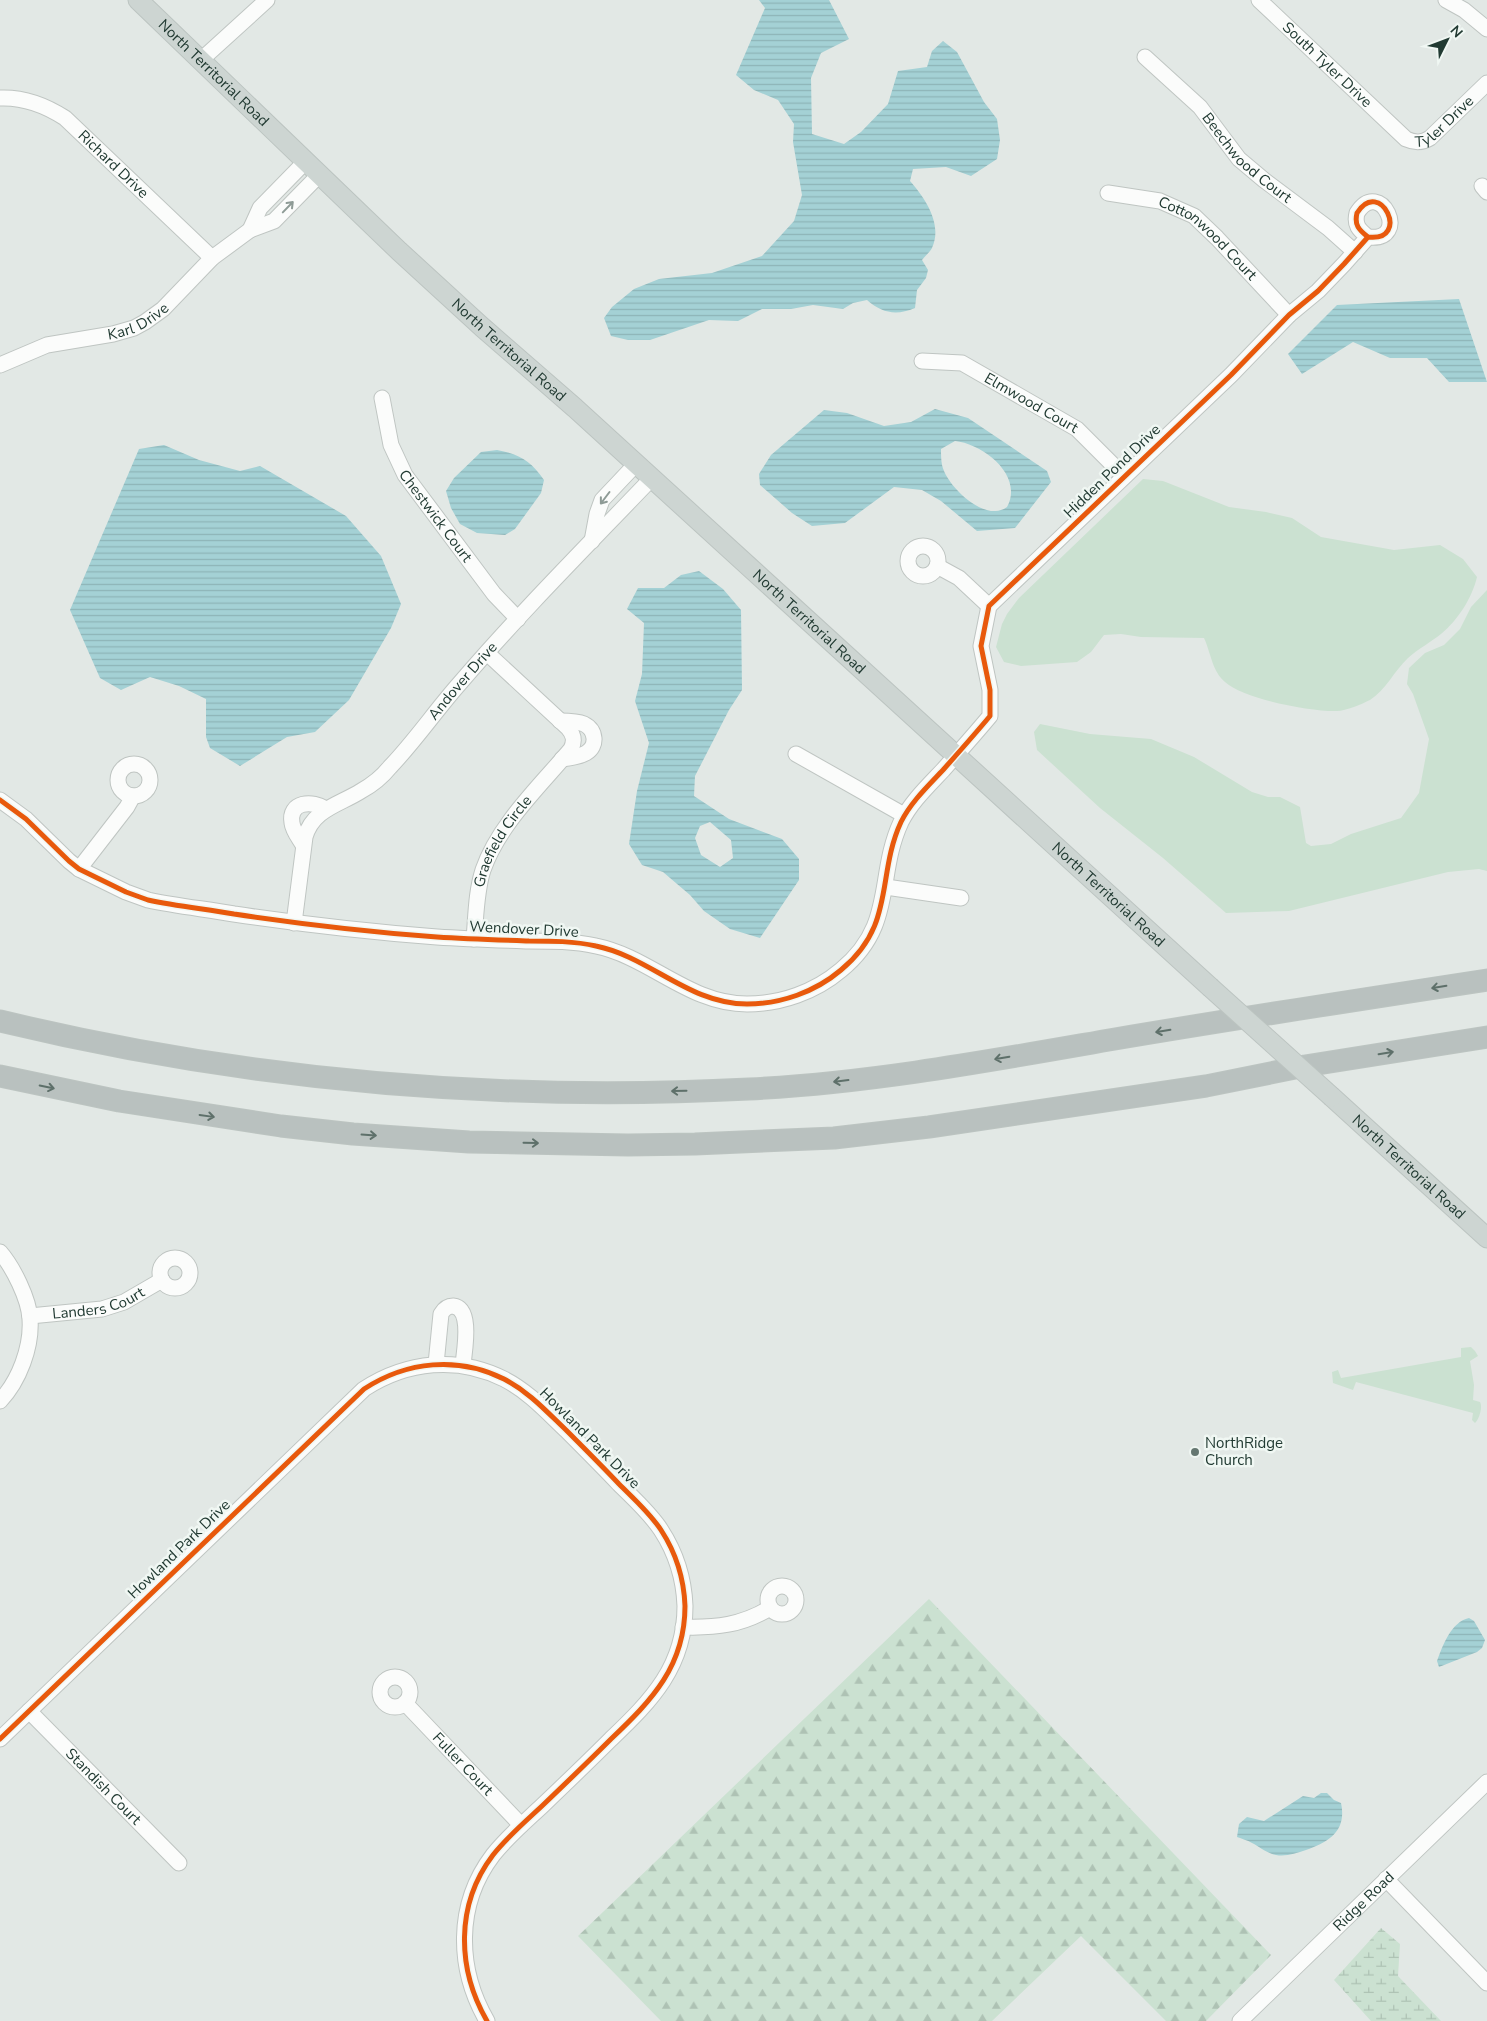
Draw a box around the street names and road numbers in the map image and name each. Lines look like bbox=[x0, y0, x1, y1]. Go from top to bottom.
street label: North Territorial Road bbox=[154, 15, 273, 131]
street label: South Tyler Drive bbox=[1278, 17, 1377, 112]
street label: Tyler Drive bbox=[1414, 91, 1478, 152]
street label: Beechwood Court bbox=[1198, 108, 1296, 208]
street label: Richard Drive bbox=[74, 126, 153, 203]
street label: Cottonwood Court bbox=[1155, 192, 1262, 285]
street label: North Territorial Road bbox=[447, 294, 570, 406]
street label: Karl Drive bbox=[106, 299, 174, 345]
street label: Elmwood Court bbox=[981, 368, 1083, 438]
street label: Hidden Pond Drive bbox=[1059, 420, 1165, 522]
street label: Chestwick Court bbox=[394, 465, 477, 567]
street label: North Territorial Road bbox=[748, 565, 870, 678]
street label: Andover Drive bbox=[423, 638, 502, 724]
street label: Graefield Circle bbox=[469, 791, 536, 889]
street label: North Territorial Road bbox=[1048, 838, 1169, 951]
street label: Wendover Drive bbox=[469, 916, 579, 942]
street label: North Territorial Road bbox=[1348, 1110, 1470, 1224]
street label: Landers Court bbox=[51, 1282, 149, 1324]
street label: Howland Park Drive bbox=[535, 1383, 645, 1493]
street label: Howland Park Drive bbox=[123, 1495, 235, 1603]
street label: Fuller Court bbox=[428, 1728, 498, 1800]
street label: Standish Court bbox=[61, 1744, 146, 1830]
street label: Ridge Road bbox=[1329, 1867, 1399, 1936]

